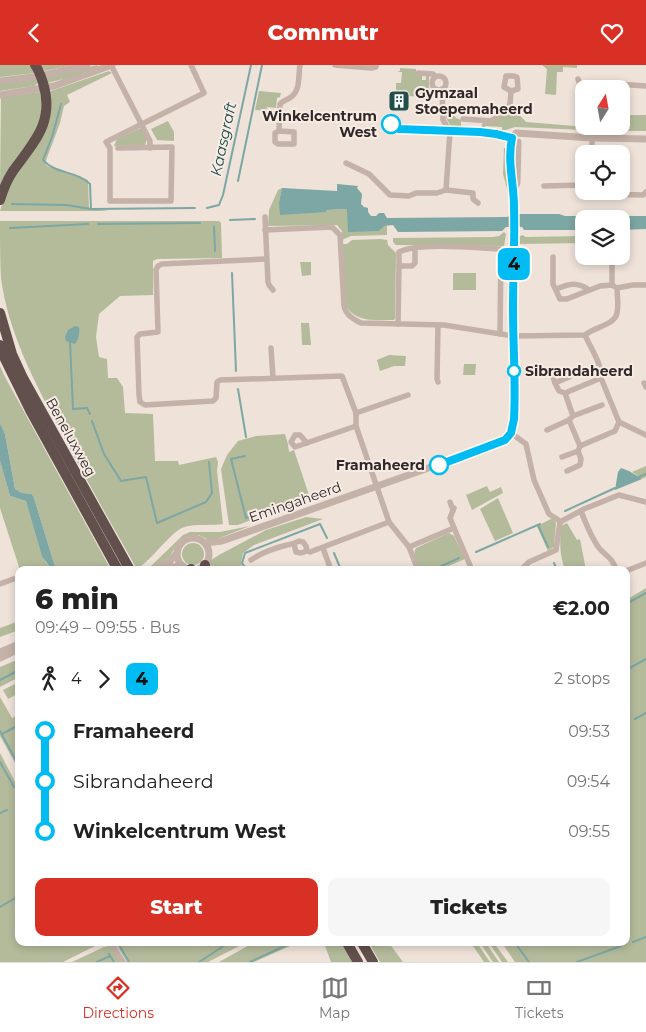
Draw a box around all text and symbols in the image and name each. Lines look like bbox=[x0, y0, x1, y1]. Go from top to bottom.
icon: back bbox=[20, 19, 48, 47]
text: Commutr bbox=[267, 19, 379, 46]
icon: heart bbox=[598, 19, 626, 47]
north arrow bbox=[575, 80, 630, 135]
map controls bbox=[575, 80, 630, 265]
place label: Gymzaal Stoepemaheerd bbox=[415, 84, 533, 118]
building icon: Gymzaal Stoepemaheerd bbox=[387, 89, 411, 113]
water label: Kaasgraft bbox=[206, 100, 240, 178]
place label: Winkelcentrum West bbox=[262, 107, 377, 141]
marker: Winkelcentrum West bbox=[381, 114, 401, 134]
button: locate bbox=[575, 145, 630, 200]
button: layers bbox=[575, 210, 630, 265]
line badge: 4 bbox=[498, 248, 530, 280]
text: 4 bbox=[508, 253, 520, 275]
place label: Sibrandaheerd bbox=[525, 362, 633, 380]
marker: Sibrandaheerd bbox=[507, 364, 521, 378]
street label: Beneluxweg bbox=[42, 394, 100, 480]
marker: Framaheerd bbox=[429, 455, 449, 475]
place label: Framaheerd bbox=[336, 456, 425, 474]
street label: Emingaheerd bbox=[246, 478, 344, 526]
text: 6 min bbox=[35, 582, 119, 616]
text: €2.00 bbox=[553, 597, 610, 620]
text: 09:49 – 09:55 · Bus bbox=[35, 618, 180, 637]
icon: walk bbox=[35, 665, 63, 693]
icon: forward bbox=[90, 665, 118, 693]
text: 4 bbox=[136, 668, 148, 690]
text: 4 bbox=[71, 669, 82, 688]
text: 2 stops bbox=[554, 669, 610, 688]
text: Framaheerd bbox=[73, 720, 194, 743]
text: 09:53 bbox=[568, 722, 610, 741]
text: Sibrandaheerd bbox=[73, 770, 214, 793]
text: 09:54 bbox=[567, 772, 610, 791]
text: Winkelcentrum West bbox=[73, 820, 286, 843]
text: 09:55 bbox=[568, 822, 610, 841]
button: Start bbox=[35, 878, 318, 936]
button: Tickets bbox=[328, 878, 610, 936]
tab: Directions bbox=[82, 974, 154, 1022]
tab: Map bbox=[319, 974, 350, 1022]
tab: Tickets bbox=[515, 974, 564, 1022]

